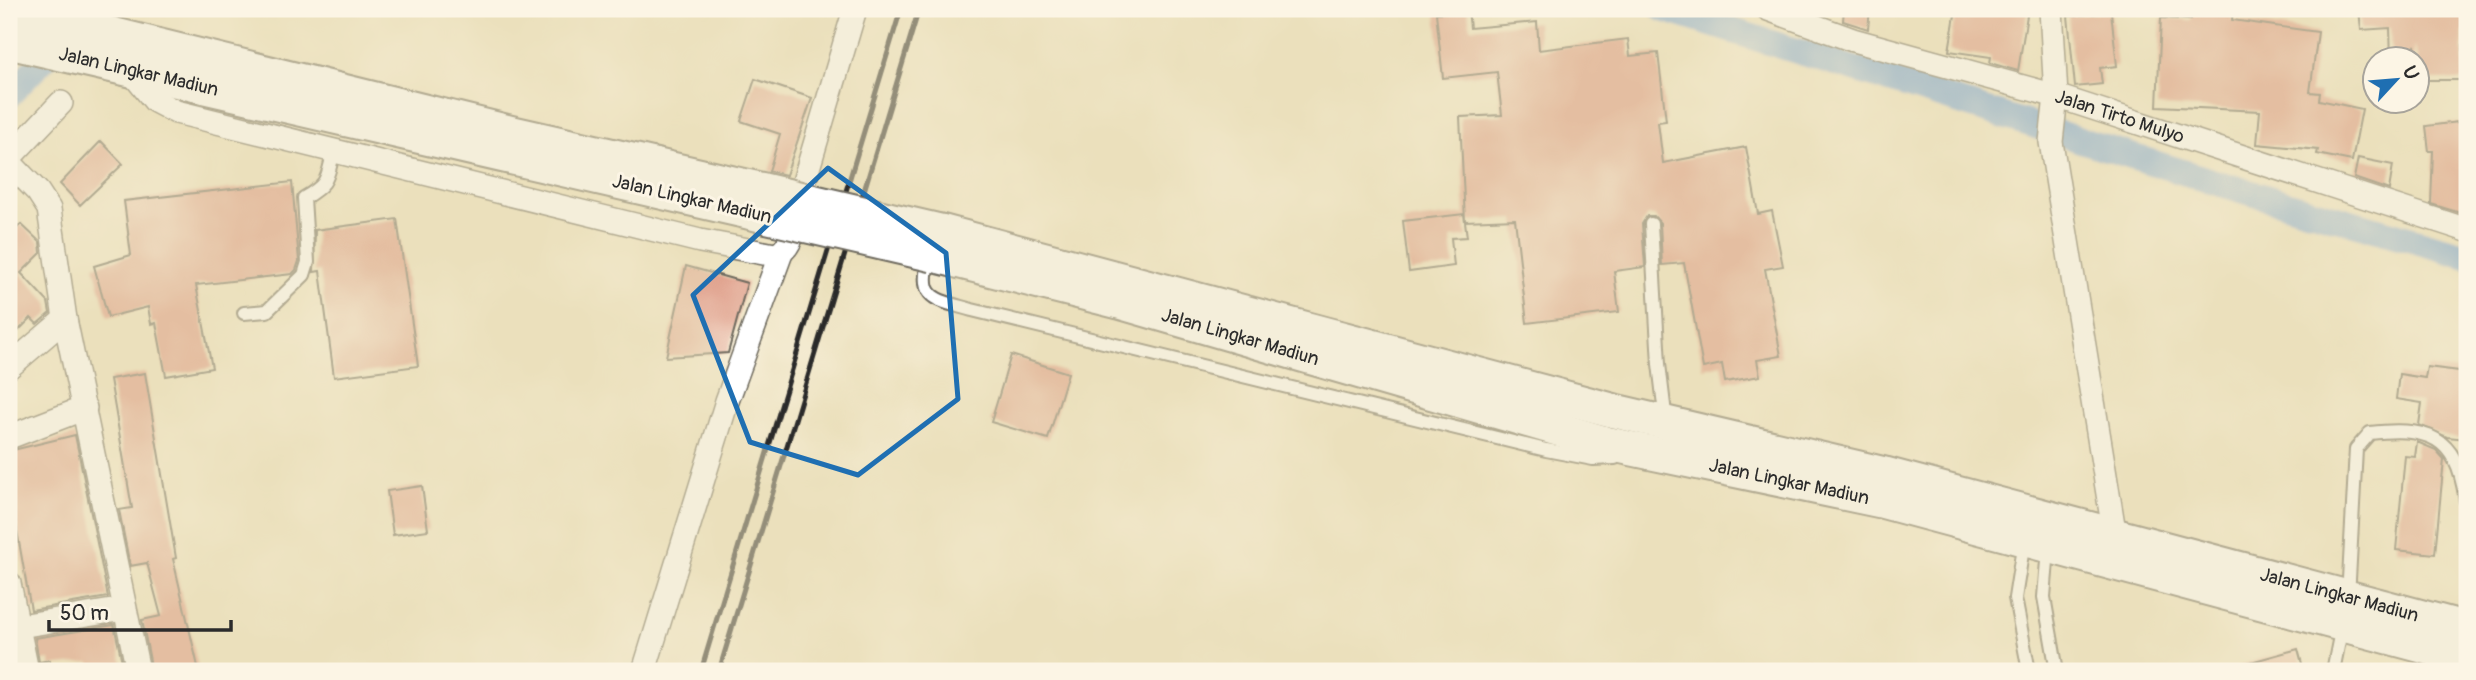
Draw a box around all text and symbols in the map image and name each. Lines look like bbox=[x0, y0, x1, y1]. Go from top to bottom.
street label: Jalan Lingkar Madiun bbox=[56, 42, 221, 102]
north arrow bbox=[2360, 46, 2430, 116]
text: U bbox=[2397, 62, 2424, 84]
street label: Jalan Tirto Mulyo bbox=[2052, 84, 2187, 149]
street label: Jalan Lingkar Madiun bbox=[610, 169, 774, 229]
street label: Jalan Lingkar Madiun bbox=[1158, 303, 1322, 371]
street label: Jalan Lingkar Madiun bbox=[1707, 453, 1871, 510]
street label: Jalan Lingkar Madiun bbox=[2257, 562, 2421, 628]
scale bar bbox=[49, 589, 231, 633]
text: 50 m bbox=[60, 600, 109, 627]

